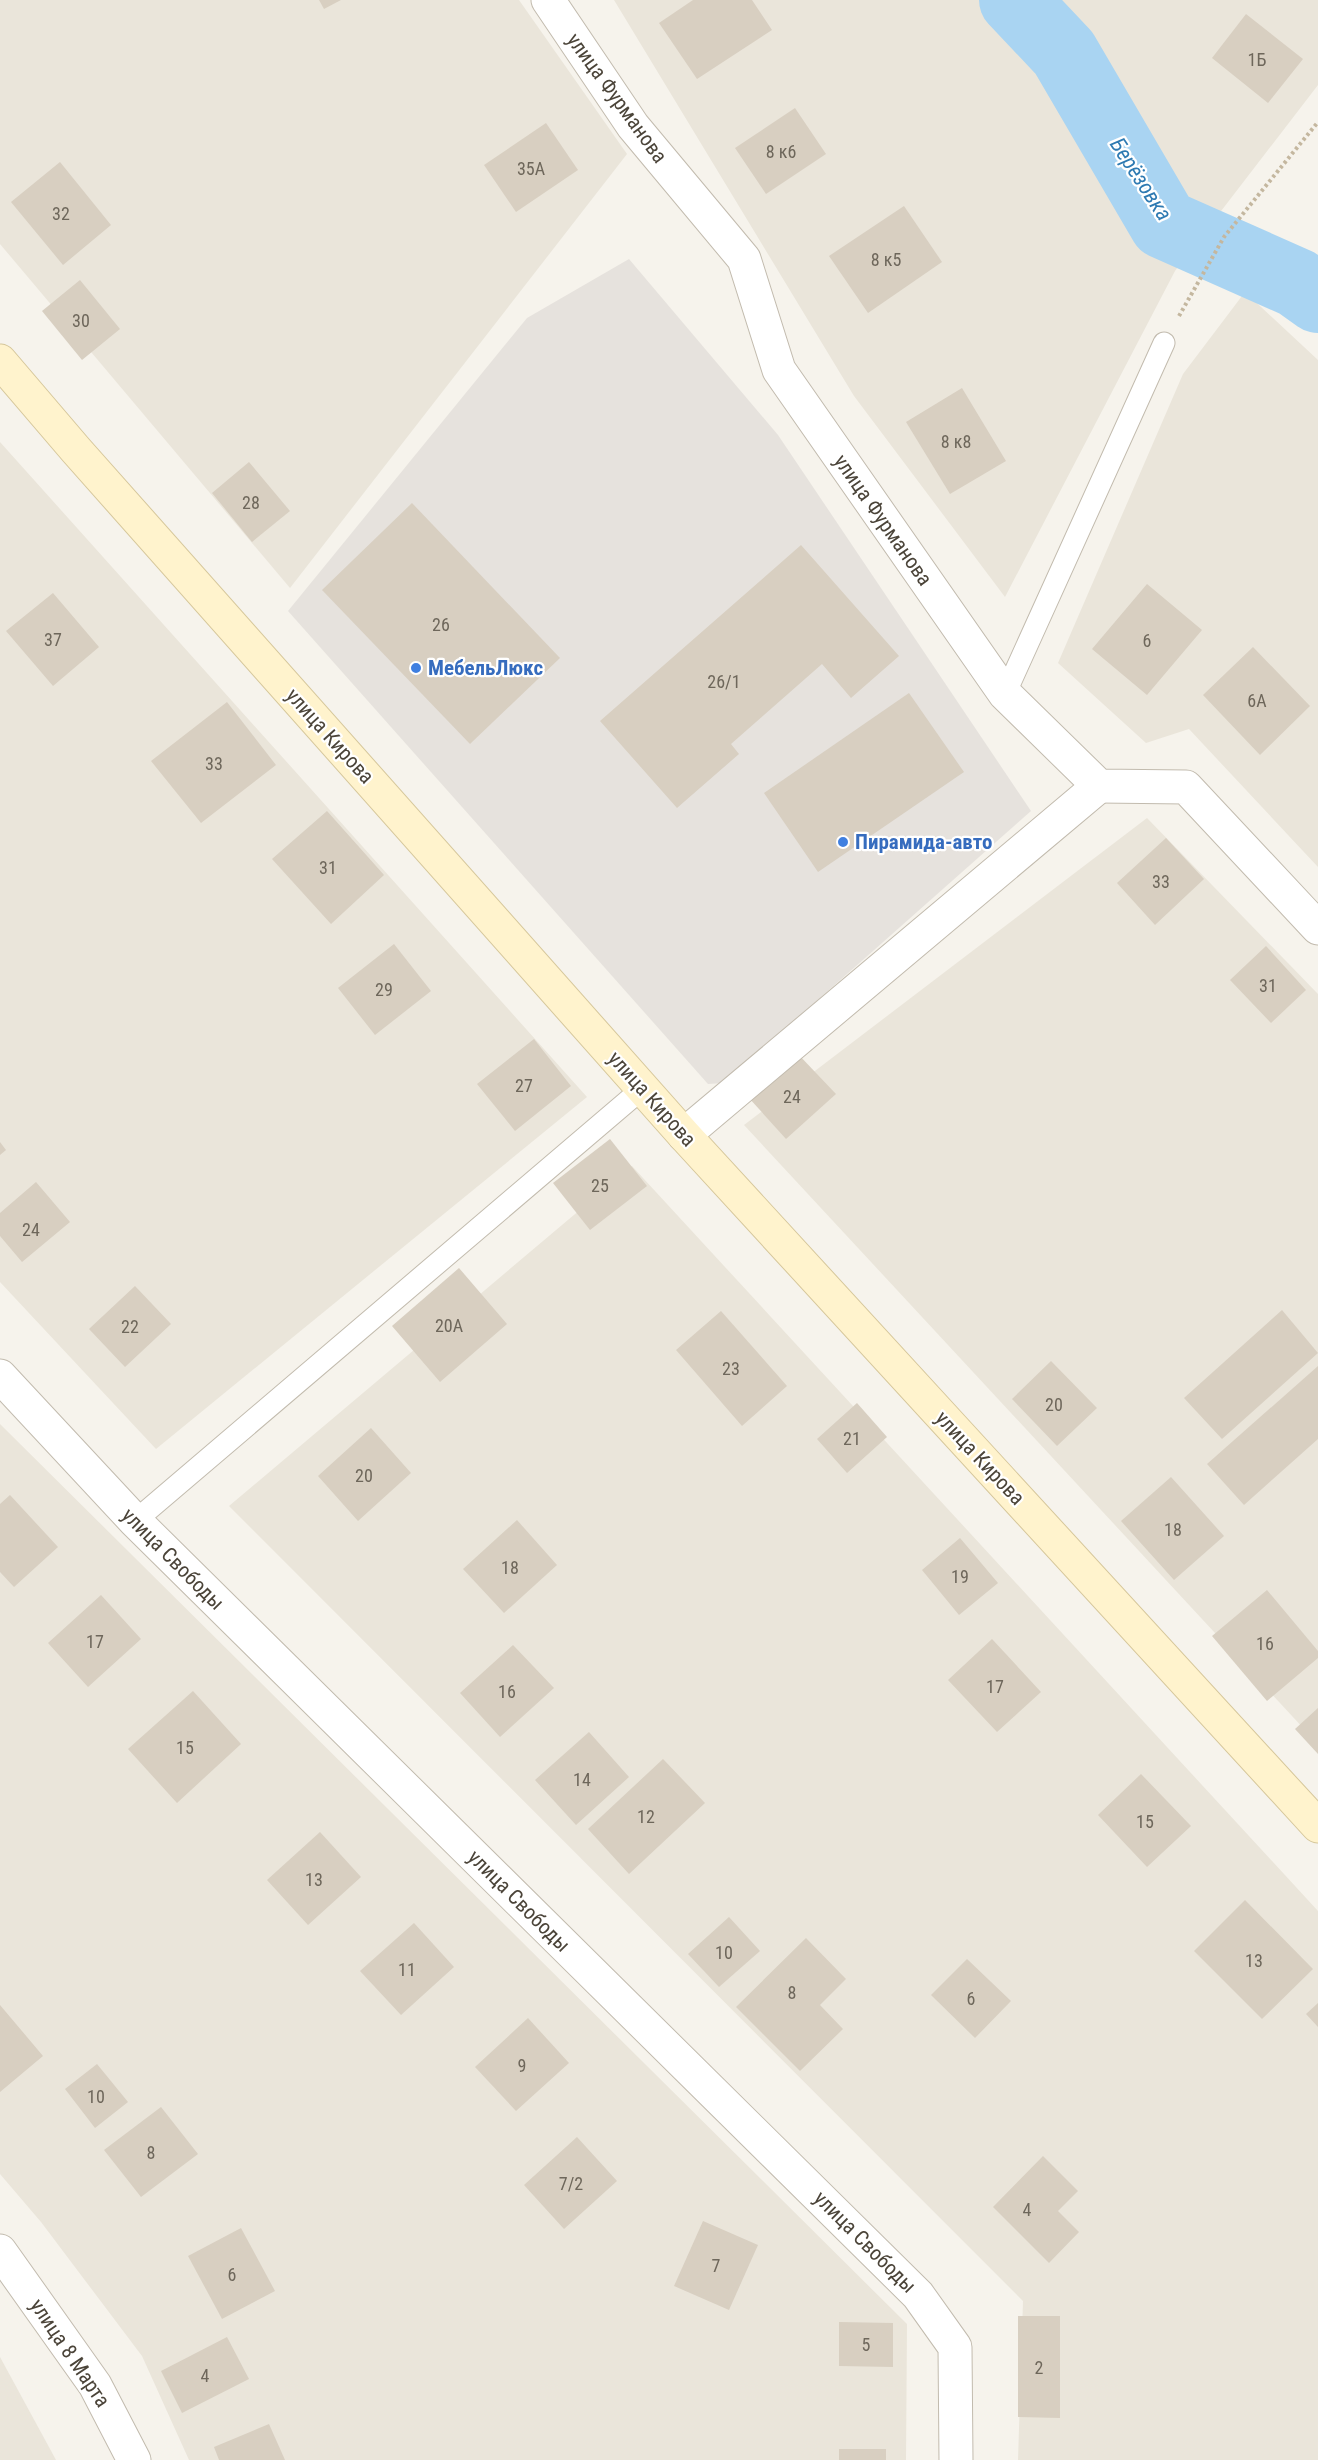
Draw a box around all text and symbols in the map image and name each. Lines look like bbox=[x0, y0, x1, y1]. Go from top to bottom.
street label: улица Фурманова bbox=[562, 28, 672, 168]
house number: 1Б bbox=[1248, 49, 1266, 70]
water label: Берёзовка bbox=[1105, 133, 1177, 225]
house number: 8 к6 bbox=[766, 141, 796, 162]
house number: 35А bbox=[517, 158, 546, 179]
house number: 32 bbox=[52, 203, 70, 224]
house number: 8 к5 bbox=[871, 249, 901, 270]
house number: 30 bbox=[72, 310, 90, 331]
house number: 8 к8 bbox=[941, 431, 971, 452]
street label: улица Фурманова bbox=[829, 450, 937, 590]
house number: 28 bbox=[242, 492, 260, 513]
house number: 26 bbox=[432, 614, 450, 635]
house number: 37 bbox=[44, 629, 62, 650]
house number: 6 bbox=[1143, 630, 1151, 651]
place label: МебельЛюкс bbox=[428, 656, 543, 680]
marker: МебельЛюкс bbox=[409, 661, 423, 675]
house number: 26/1 bbox=[707, 671, 741, 692]
street label: улица Кирова bbox=[281, 684, 379, 788]
house number: 6А bbox=[1247, 690, 1267, 711]
house number: 33 bbox=[205, 753, 223, 774]
place label: Пирамида-авто bbox=[855, 830, 992, 854]
marker: Пирамида-авто bbox=[836, 835, 850, 849]
house number: 31 bbox=[319, 857, 337, 878]
house number: 33 bbox=[1152, 871, 1170, 892]
house number: 31 bbox=[1259, 975, 1277, 996]
house number: 29 bbox=[375, 979, 393, 1000]
street label: улица Кирова bbox=[603, 1047, 701, 1151]
house number: 27 bbox=[515, 1075, 533, 1096]
house number: 24 bbox=[783, 1086, 801, 1107]
house number: 25 bbox=[591, 1175, 609, 1196]
house number: 24 bbox=[22, 1219, 40, 1240]
house number: 20А bbox=[435, 1315, 464, 1336]
house number: 22 bbox=[121, 1316, 139, 1337]
house number: 23 bbox=[722, 1358, 740, 1379]
house number: 20 bbox=[1045, 1394, 1063, 1415]
street label: улица Кирова bbox=[931, 1406, 1029, 1510]
house number: 21 bbox=[843, 1428, 861, 1449]
house number: 20 bbox=[355, 1465, 373, 1486]
street label: улица Свободы bbox=[117, 1503, 229, 1615]
house number: 18 bbox=[1164, 1519, 1182, 1540]
house number: 18 bbox=[501, 1557, 519, 1578]
house number: 19 bbox=[951, 1566, 969, 1587]
house number: 17 bbox=[86, 1631, 104, 1652]
house number: 16 bbox=[1256, 1633, 1274, 1654]
house number: 17 bbox=[986, 1676, 1004, 1697]
house number: 16 bbox=[498, 1681, 516, 1702]
house number: 15 bbox=[176, 1737, 194, 1758]
house number: 14 bbox=[573, 1769, 591, 1790]
house number: 12 bbox=[637, 1806, 655, 1827]
house number: 15 bbox=[1136, 1811, 1154, 1832]
street label: улица Свободы bbox=[463, 1845, 575, 1957]
house number: 13 bbox=[305, 1869, 323, 1890]
house number: 10 bbox=[715, 1942, 733, 1963]
house number: 13 bbox=[1245, 1950, 1263, 1971]
house number: 11 bbox=[398, 1959, 416, 1980]
house number: 8 bbox=[788, 1982, 796, 2003]
house number: 6 bbox=[967, 1988, 975, 2009]
house number: 9 bbox=[518, 2055, 526, 2076]
house number: 10 bbox=[87, 2086, 105, 2107]
house number: 8 bbox=[147, 2142, 155, 2163]
house number: 7/2 bbox=[559, 2173, 583, 2194]
street label: улица Свободы bbox=[809, 2186, 921, 2298]
house number: 4 bbox=[1023, 2199, 1032, 2220]
house number: 7 bbox=[712, 2255, 721, 2276]
house number: 6 bbox=[228, 2264, 236, 2285]
street label: улица 8 Марта bbox=[25, 2294, 115, 2412]
house number: 5 bbox=[862, 2334, 871, 2355]
house number: 2 bbox=[1035, 2357, 1044, 2378]
house number: 4 bbox=[201, 2365, 210, 2386]

